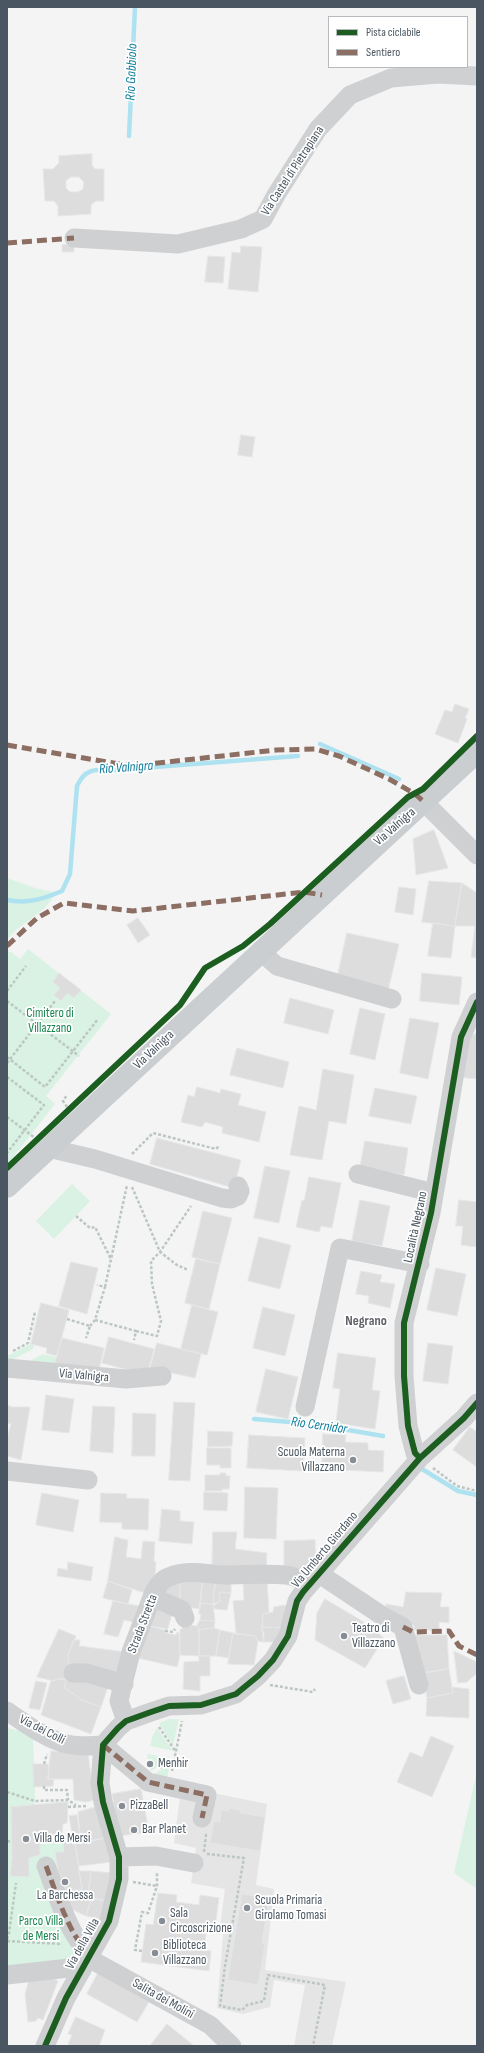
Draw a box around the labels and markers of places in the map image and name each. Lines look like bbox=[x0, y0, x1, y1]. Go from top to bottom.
place label: Scuola Materna Villazzano bbox=[278, 1445, 345, 1476]
marker: Scuola Materna Villazzano bbox=[348, 1455, 358, 1465]
place label: Teatro di Villazzano bbox=[352, 1621, 395, 1652]
marker: Teatro di Villazzano bbox=[339, 1631, 349, 1641]
place label: Menhir bbox=[158, 1756, 188, 1772]
marker: Menhir bbox=[145, 1759, 155, 1769]
place label: PizzaBell bbox=[130, 1798, 168, 1814]
marker: PizzaBell bbox=[117, 1801, 127, 1811]
place label: Bar Planet bbox=[142, 1822, 186, 1838]
marker: Bar Planet bbox=[129, 1825, 139, 1835]
place label: Villa de Mersi bbox=[34, 1831, 90, 1847]
marker: Villa de Mersi bbox=[21, 1834, 31, 1844]
marker: La Barchessa bbox=[60, 1877, 70, 1887]
place label: La Barchessa bbox=[37, 1888, 93, 1904]
place label: Scuola Primaria Girolamo Tomasi bbox=[255, 1893, 326, 1924]
marker: Scuola Primaria Girolamo Tomasi bbox=[242, 1903, 252, 1913]
place label: Sala Circoscrizione bbox=[170, 1906, 232, 1937]
marker: Sala Circoscrizione bbox=[157, 1916, 167, 1926]
place label: Biblioteca Villazzano bbox=[163, 1938, 206, 1969]
marker: Biblioteca Villazzano bbox=[150, 1948, 160, 1958]

